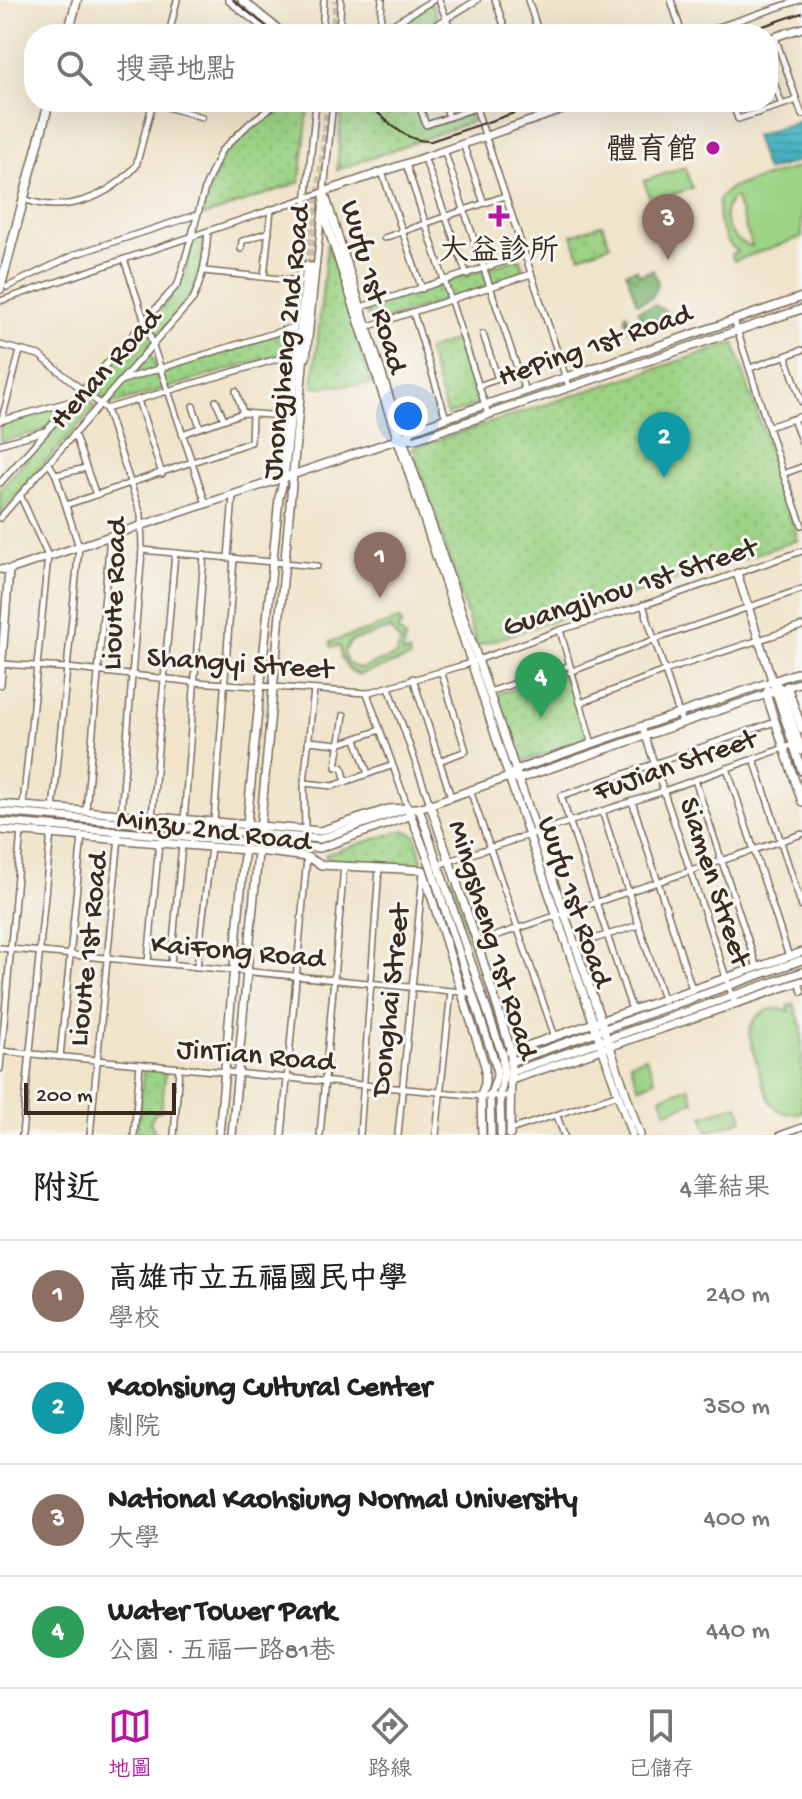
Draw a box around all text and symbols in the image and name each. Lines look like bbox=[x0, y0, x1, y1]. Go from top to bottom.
search box bbox=[24, 24, 778, 112]
icon: search bbox=[52, 46, 96, 90]
text: 搜尋地點 bbox=[116, 55, 236, 90]
place label: 體育館 bbox=[607, 133, 697, 170]
marker: 體育館 bbox=[704, 139, 722, 157]
pin: 3 bbox=[642, 194, 694, 260]
street label: Wufu 1st Road bbox=[330, 197, 414, 380]
street label: Jhongjheng 2nd Road bbox=[257, 201, 321, 482]
marker: 大益診所 bbox=[488, 205, 510, 227]
place label: 大益診所 bbox=[439, 234, 559, 271]
street label: HePing 1st Road bbox=[494, 297, 699, 397]
street label: Henan Road bbox=[44, 301, 172, 438]
your location bbox=[388, 396, 428, 436]
pin: 2 bbox=[638, 412, 690, 478]
street label: LiouHe Road bbox=[96, 515, 137, 671]
street label: Guangjhou 1st Street bbox=[499, 531, 764, 647]
pin: 1 bbox=[354, 532, 406, 598]
street label: Shangyi Street bbox=[146, 642, 337, 690]
pin: 4 bbox=[515, 652, 567, 718]
street label: FuJian Street bbox=[589, 722, 764, 812]
street label: Siamen Street bbox=[669, 794, 757, 974]
street label: Minzu 2nd Road bbox=[114, 803, 315, 862]
street label: Wufu 1st Road bbox=[527, 813, 619, 995]
street label: Mingsheng 1st Road bbox=[438, 817, 544, 1066]
street label: LiouHe 1st Road bbox=[63, 848, 118, 1048]
street label: Donghai Street bbox=[365, 900, 420, 1100]
street label: KaiFong Road bbox=[149, 928, 328, 979]
street label: JinTian Road bbox=[175, 1033, 338, 1082]
scale bar bbox=[24, 1079, 176, 1115]
text: 200 m bbox=[36, 1084, 93, 1110]
text: 附近 bbox=[32, 1172, 100, 1212]
text: 4筆結果 bbox=[680, 1175, 770, 1206]
text: 高雄市立五福國民中學 bbox=[108, 1264, 408, 1299]
text: 1 bbox=[53, 1281, 63, 1312]
text: 240 m bbox=[706, 1281, 770, 1312]
text: 學校 bbox=[108, 1306, 160, 1337]
text: Kaohsiung Cultural Center bbox=[108, 1372, 432, 1407]
text: 2 bbox=[52, 1393, 64, 1424]
text: 350 m bbox=[703, 1393, 770, 1424]
text: 劇院 bbox=[108, 1414, 160, 1445]
text: National Kaohsiung Normal University bbox=[108, 1484, 578, 1519]
text: 3 bbox=[51, 1505, 65, 1536]
text: 400 m bbox=[704, 1505, 770, 1536]
text: 大學 bbox=[108, 1526, 160, 1557]
text: Water Tower Park bbox=[108, 1596, 336, 1631]
text: 4 bbox=[52, 1617, 64, 1648]
text: 440 m bbox=[706, 1617, 770, 1648]
text: 公園 · 五福一路81巷 bbox=[108, 1638, 335, 1669]
tab: 地圖 bbox=[108, 1704, 152, 1784]
tab: 路線 bbox=[368, 1704, 412, 1784]
tab: 已儲存 bbox=[628, 1704, 694, 1784]

